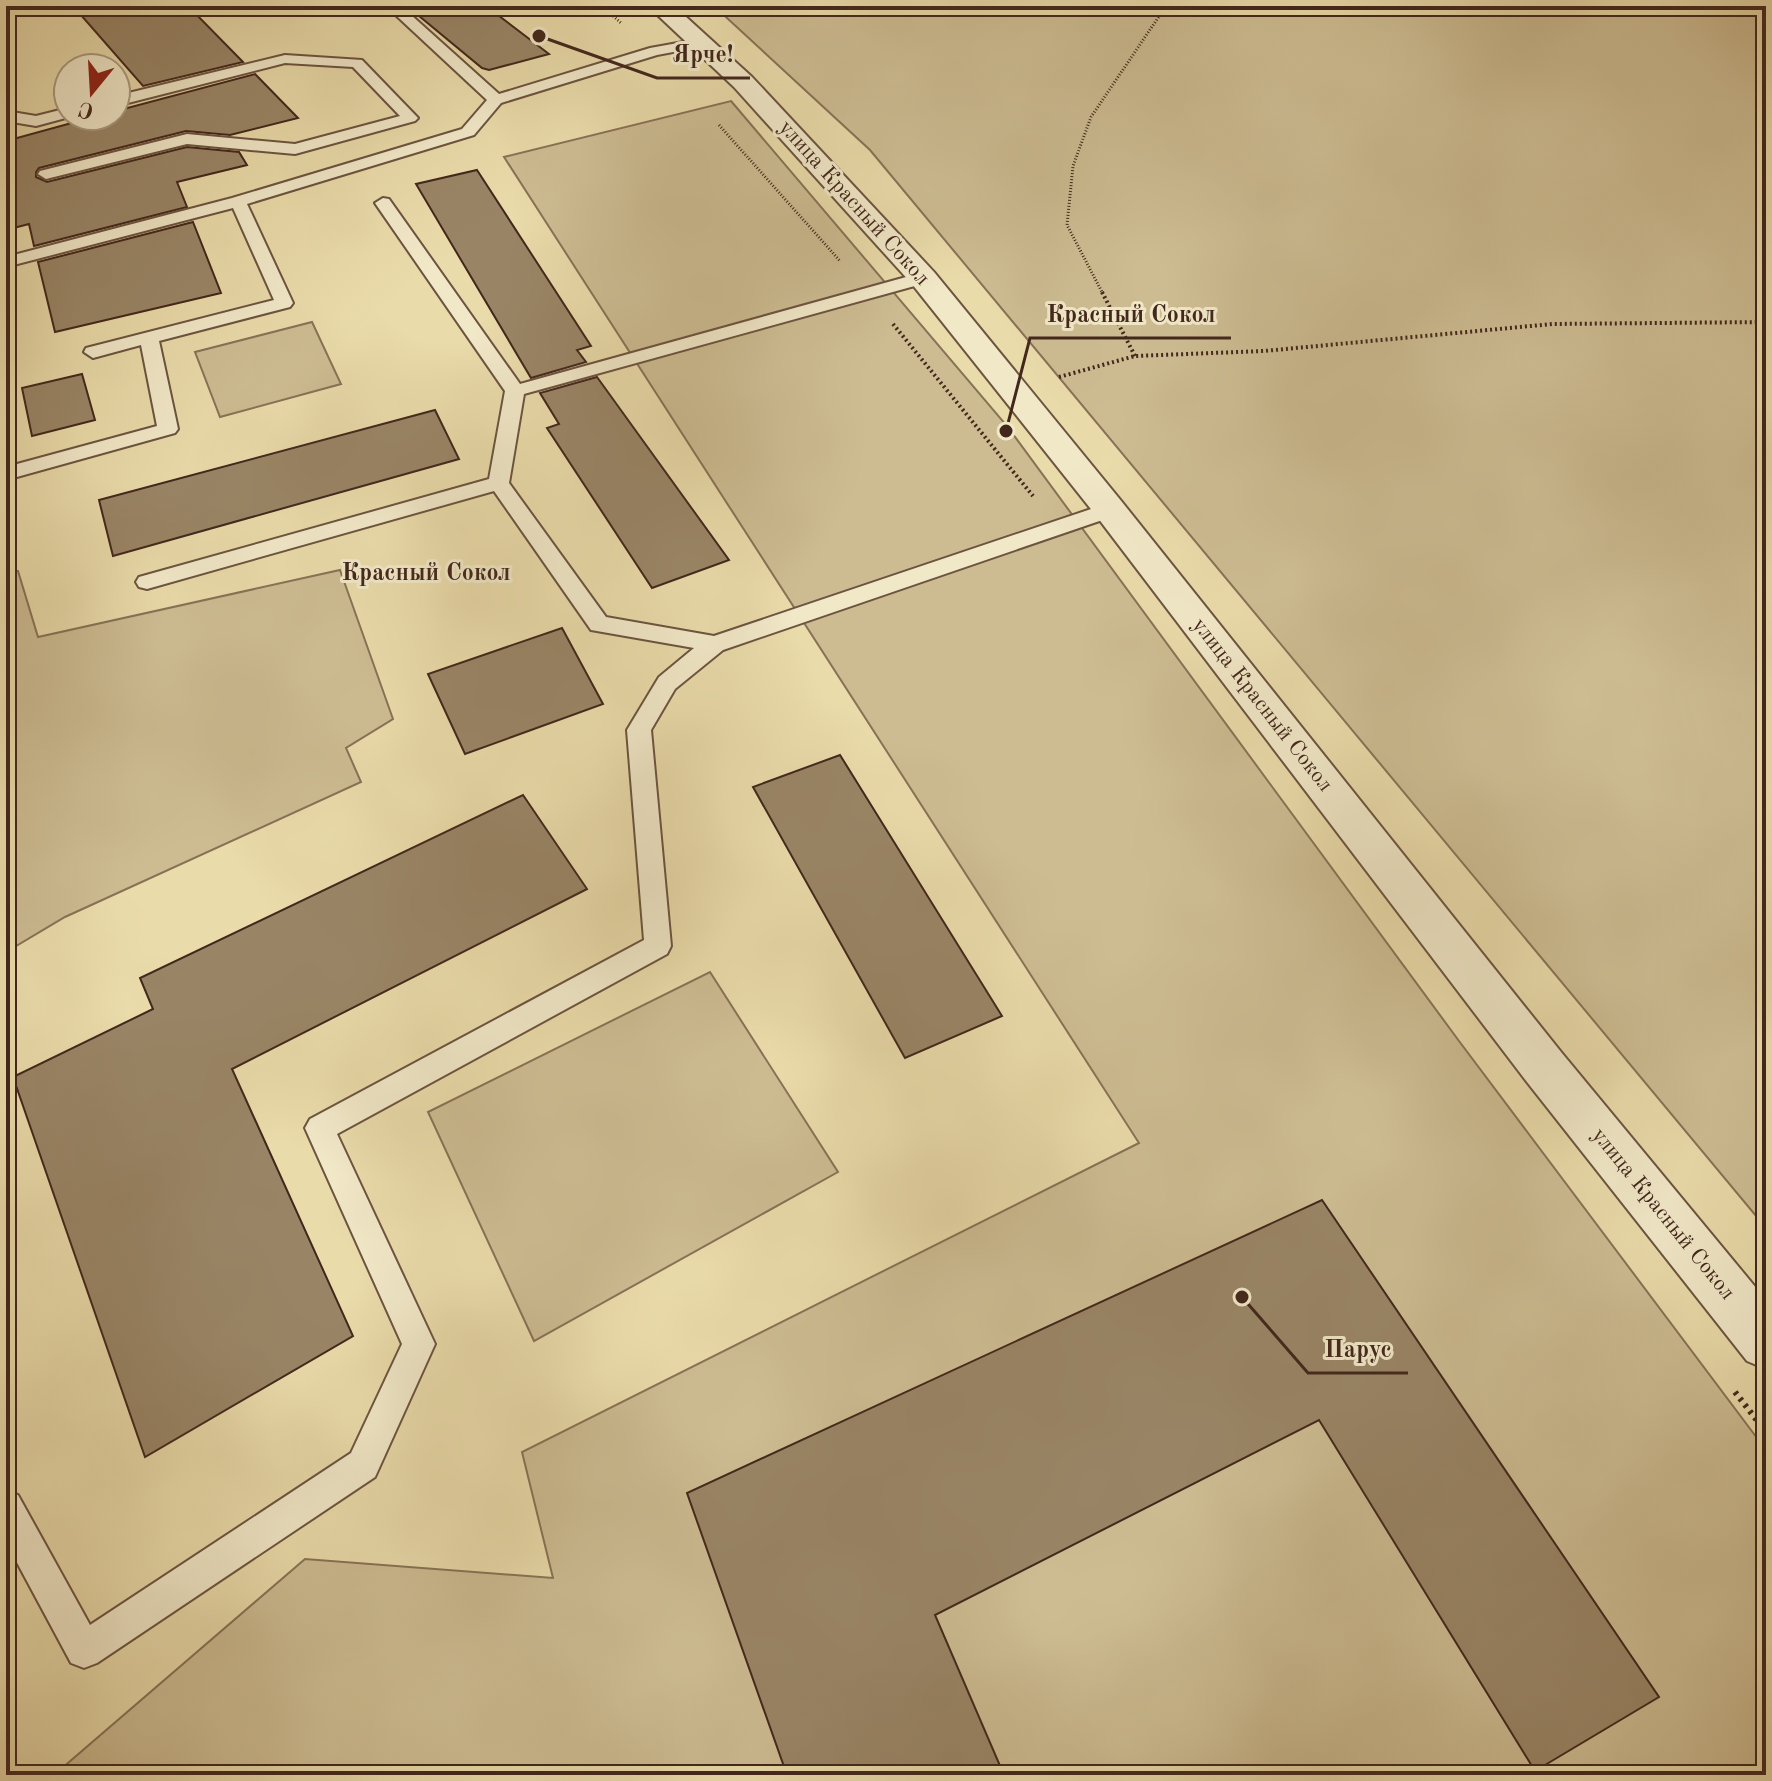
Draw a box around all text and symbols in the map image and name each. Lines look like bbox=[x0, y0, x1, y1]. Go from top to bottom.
callout: Ярче! bbox=[657, 30, 750, 78]
text: Ярче! bbox=[672, 44, 734, 68]
north arrow bbox=[52, 52, 132, 132]
text: С bbox=[76, 96, 97, 122]
street label: улица Красный Сокол bbox=[774, 116, 934, 290]
callout: Красный Сокол bbox=[1030, 290, 1231, 338]
text: Красный Сокол bbox=[1046, 304, 1216, 328]
district label: Красный Сокол bbox=[341, 562, 511, 586]
street label: улица Красный Сокол bbox=[1188, 614, 1336, 796]
street label: улица Красный Сокол bbox=[1587, 1124, 1739, 1304]
callout: Парус bbox=[1308, 1325, 1408, 1373]
text: Парус bbox=[1324, 1339, 1392, 1363]

